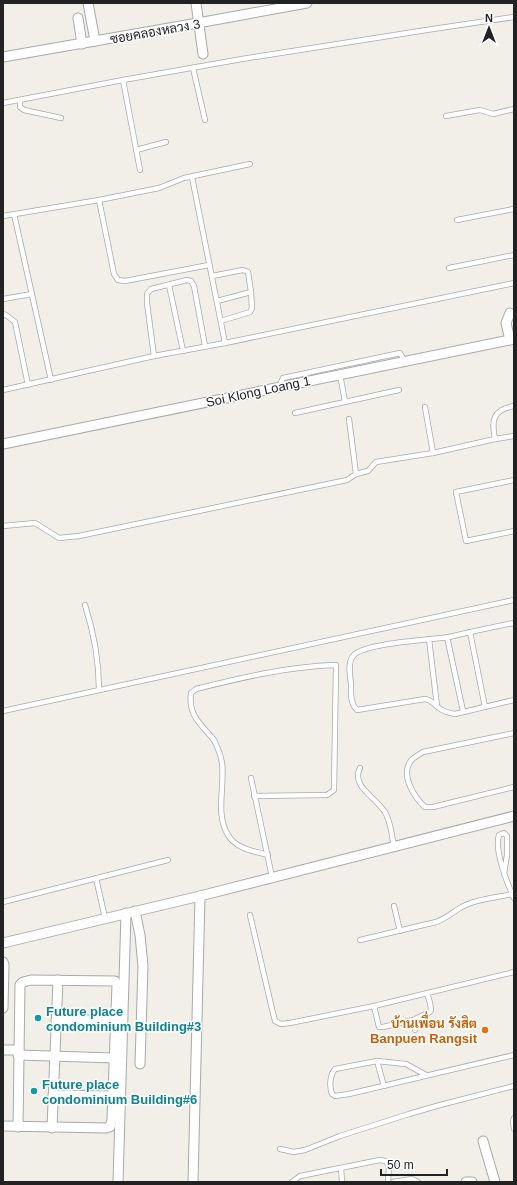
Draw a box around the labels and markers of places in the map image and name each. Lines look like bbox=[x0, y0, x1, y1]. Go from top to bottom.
place label: Future place condominium Building#3 bbox=[46, 1004, 201, 1034]
place label: บ้านเพื่อน รังสิต Banpuen Rangsit bbox=[370, 1011, 478, 1046]
marker: Future place condominium Building#3 bbox=[33, 1013, 43, 1023]
marker: บ้านเพื่อน รังสิต Banpuen Rangsit bbox=[480, 1025, 490, 1035]
place label: Future place condominium Building#6 bbox=[42, 1077, 197, 1107]
marker: Future place condominium Building#6 bbox=[29, 1086, 39, 1096]

